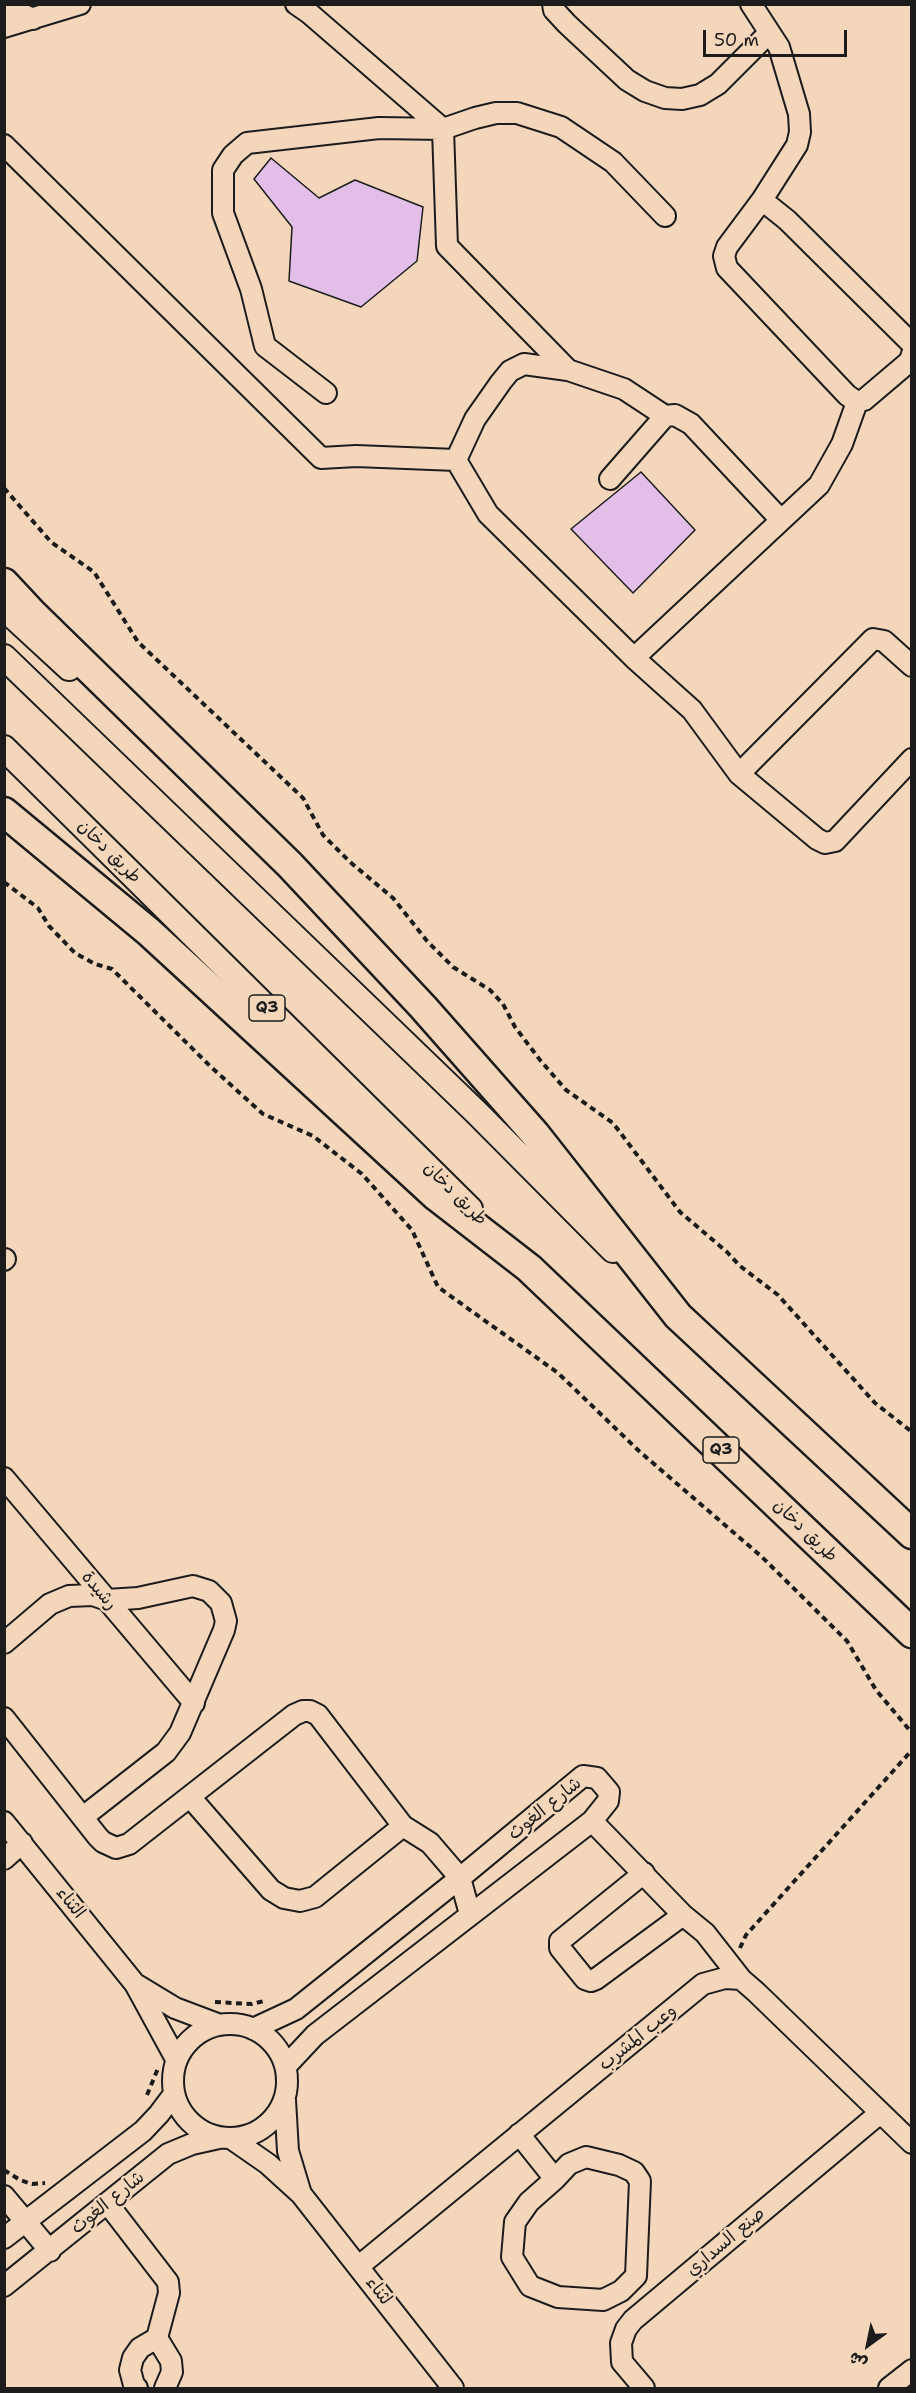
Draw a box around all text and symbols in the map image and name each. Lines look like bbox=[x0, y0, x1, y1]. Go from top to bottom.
scale bar bbox=[706, 18, 850, 56]
text: 50 m bbox=[714, 28, 759, 52]
street label: طريق دخان bbox=[73, 816, 145, 888]
road number: Q3 bbox=[249, 995, 285, 1021]
street label: طريق دخان bbox=[419, 1158, 491, 1230]
road number: Q3 bbox=[703, 1437, 739, 1463]
street label: طريق دخان bbox=[768, 1495, 842, 1567]
street label: رشيدة bbox=[76, 1567, 122, 1615]
street label: شارع الغوث bbox=[504, 1773, 586, 1845]
street label: الثناء bbox=[51, 1883, 89, 1923]
street label: وعب المشرب bbox=[595, 2000, 681, 2076]
street label: شارع الغوث bbox=[67, 2167, 149, 2239]
street label: صنع السداري bbox=[682, 2203, 770, 2281]
street label: لثناء bbox=[360, 2272, 396, 2310]
north arrow bbox=[838, 2315, 898, 2375]
text: ش bbox=[845, 2347, 871, 2374]

